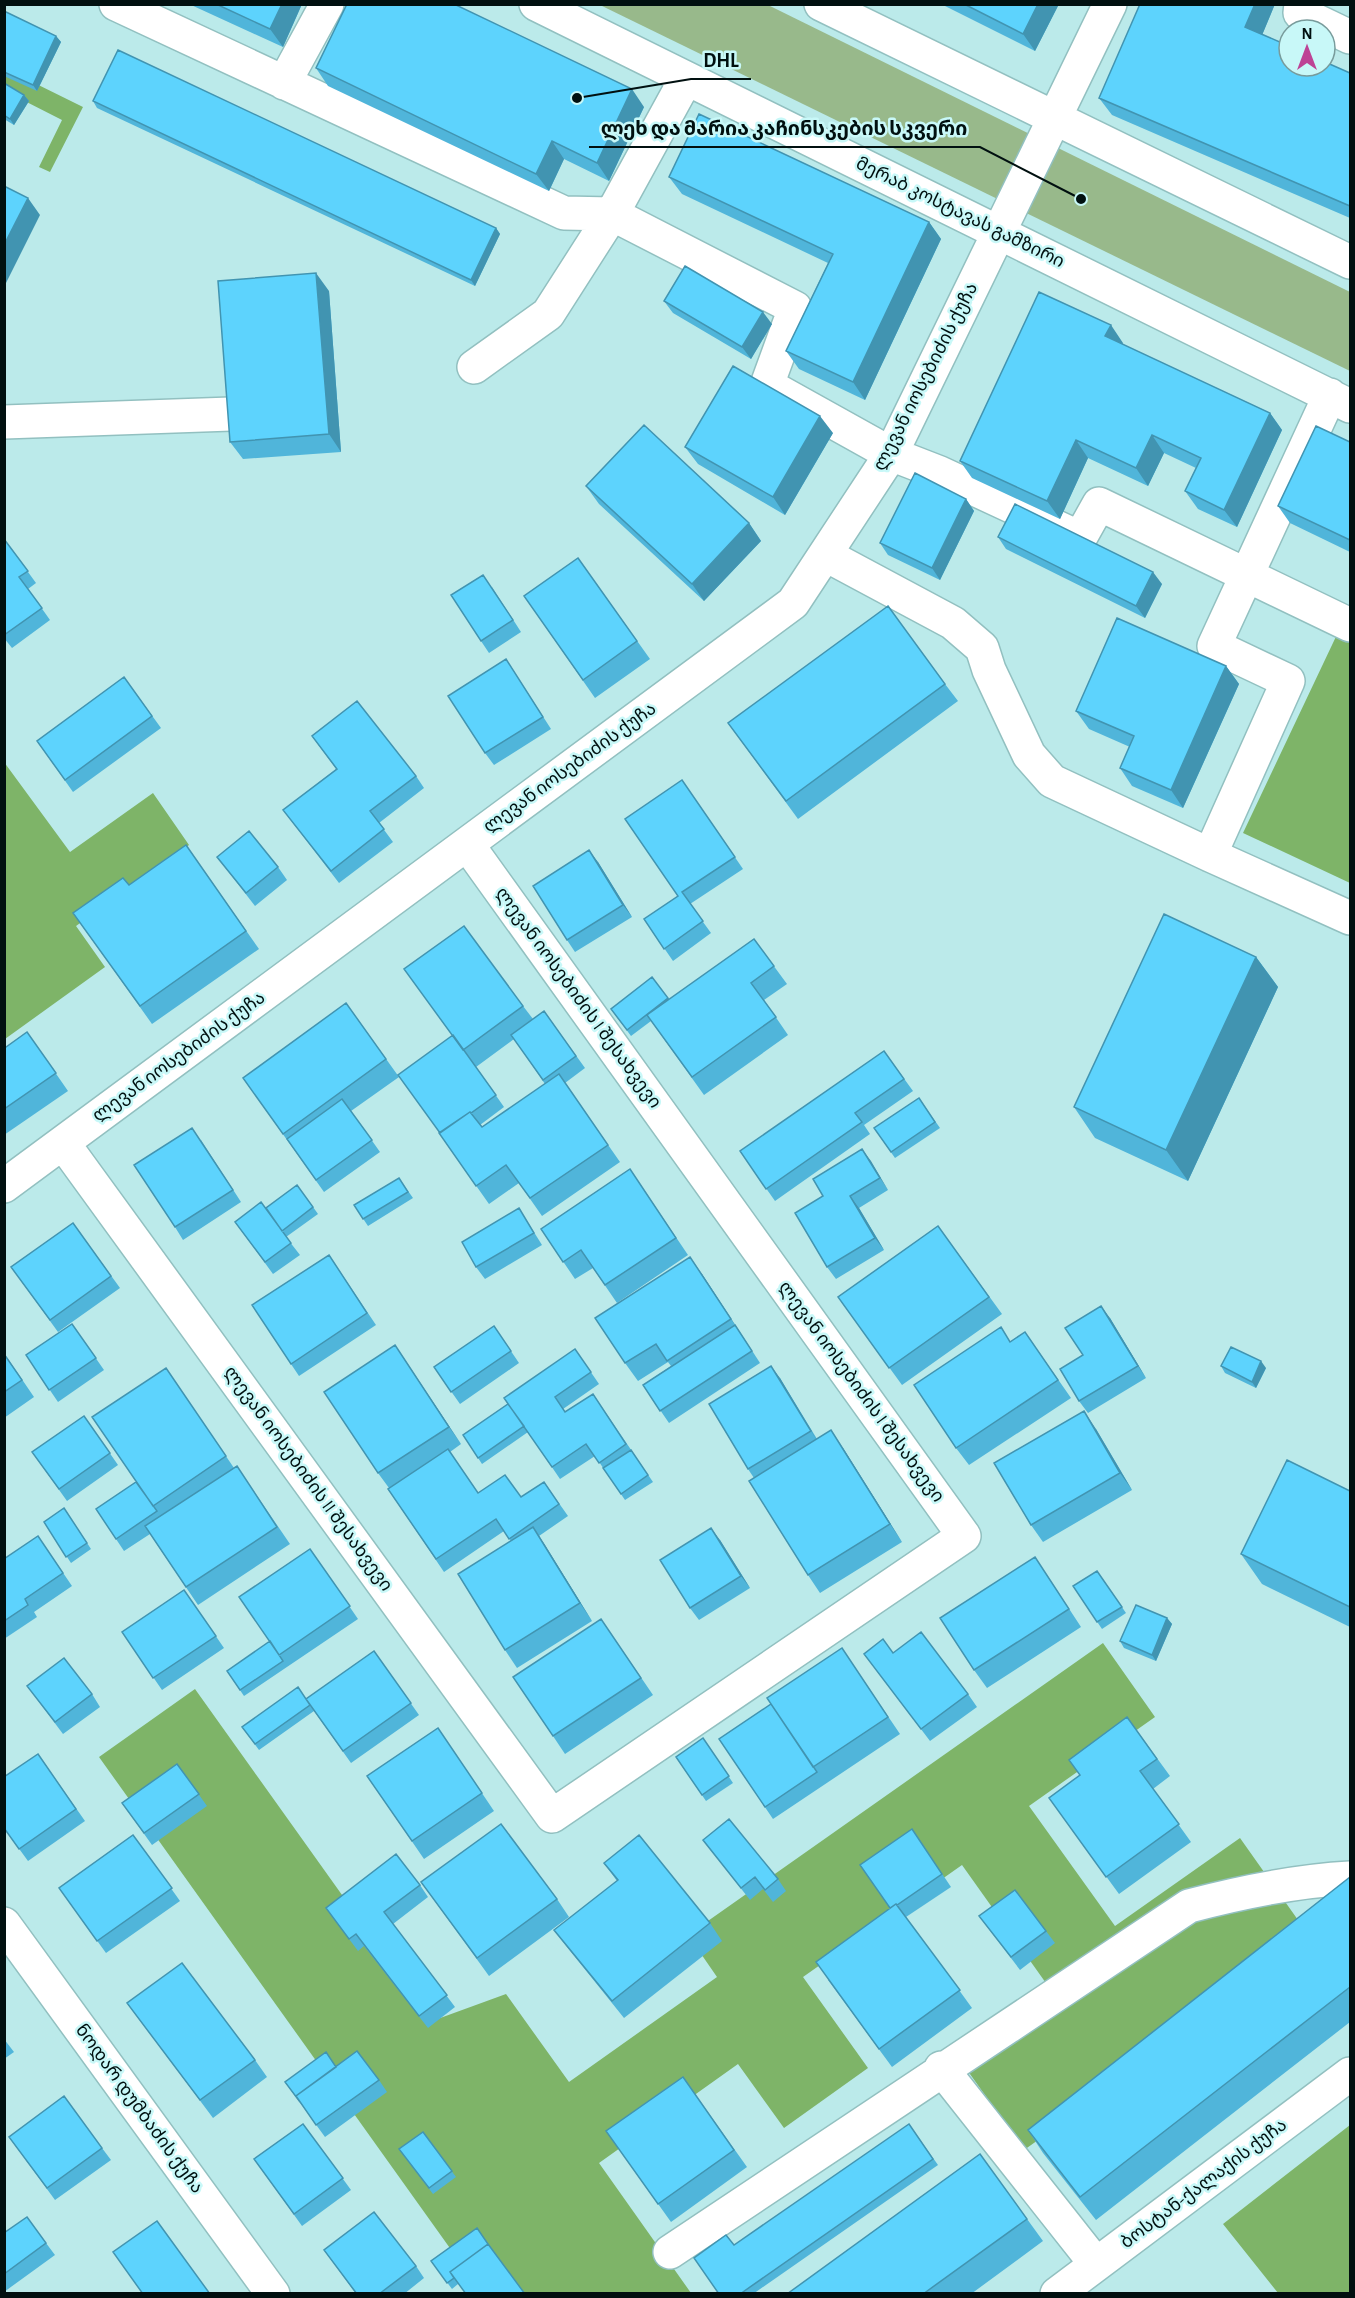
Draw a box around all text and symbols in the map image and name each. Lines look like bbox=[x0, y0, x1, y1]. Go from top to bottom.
north arrow bbox=[1277, 18, 1337, 78]
text: N bbox=[1301, 26, 1313, 42]
callout: DHL bbox=[691, 41, 751, 79]
text: DHL bbox=[703, 51, 739, 71]
callout: ლეხ და მარია კაჩინსკების სკვერი bbox=[589, 109, 980, 147]
text: ლეხ და მარია კაჩინსკების სკვერი bbox=[601, 119, 967, 141]
street label: მერაბ კოსტავას გამზირი bbox=[853, 154, 1067, 272]
street label: ლევან იოსებიძის ქუჩა bbox=[871, 280, 982, 474]
street label: ლევან იოსებიძის ქუჩა bbox=[481, 700, 660, 837]
street label: ლევან იოსებიძის I შესახვევი bbox=[491, 884, 664, 1112]
street label: ლევან იოსებიძის ქუჩა bbox=[90, 989, 269, 1126]
street label: ლევან იოსებიძის I შესახვევი bbox=[774, 1278, 947, 1506]
street label: ლევან იოსებიძის II შესახვევი bbox=[220, 1363, 395, 1595]
street label: ნოდარ დუმბაძის ქუჩა bbox=[71, 2021, 207, 2197]
street label: ბოსტან-ქალაქის ქუჩა bbox=[1118, 2116, 1291, 2253]

